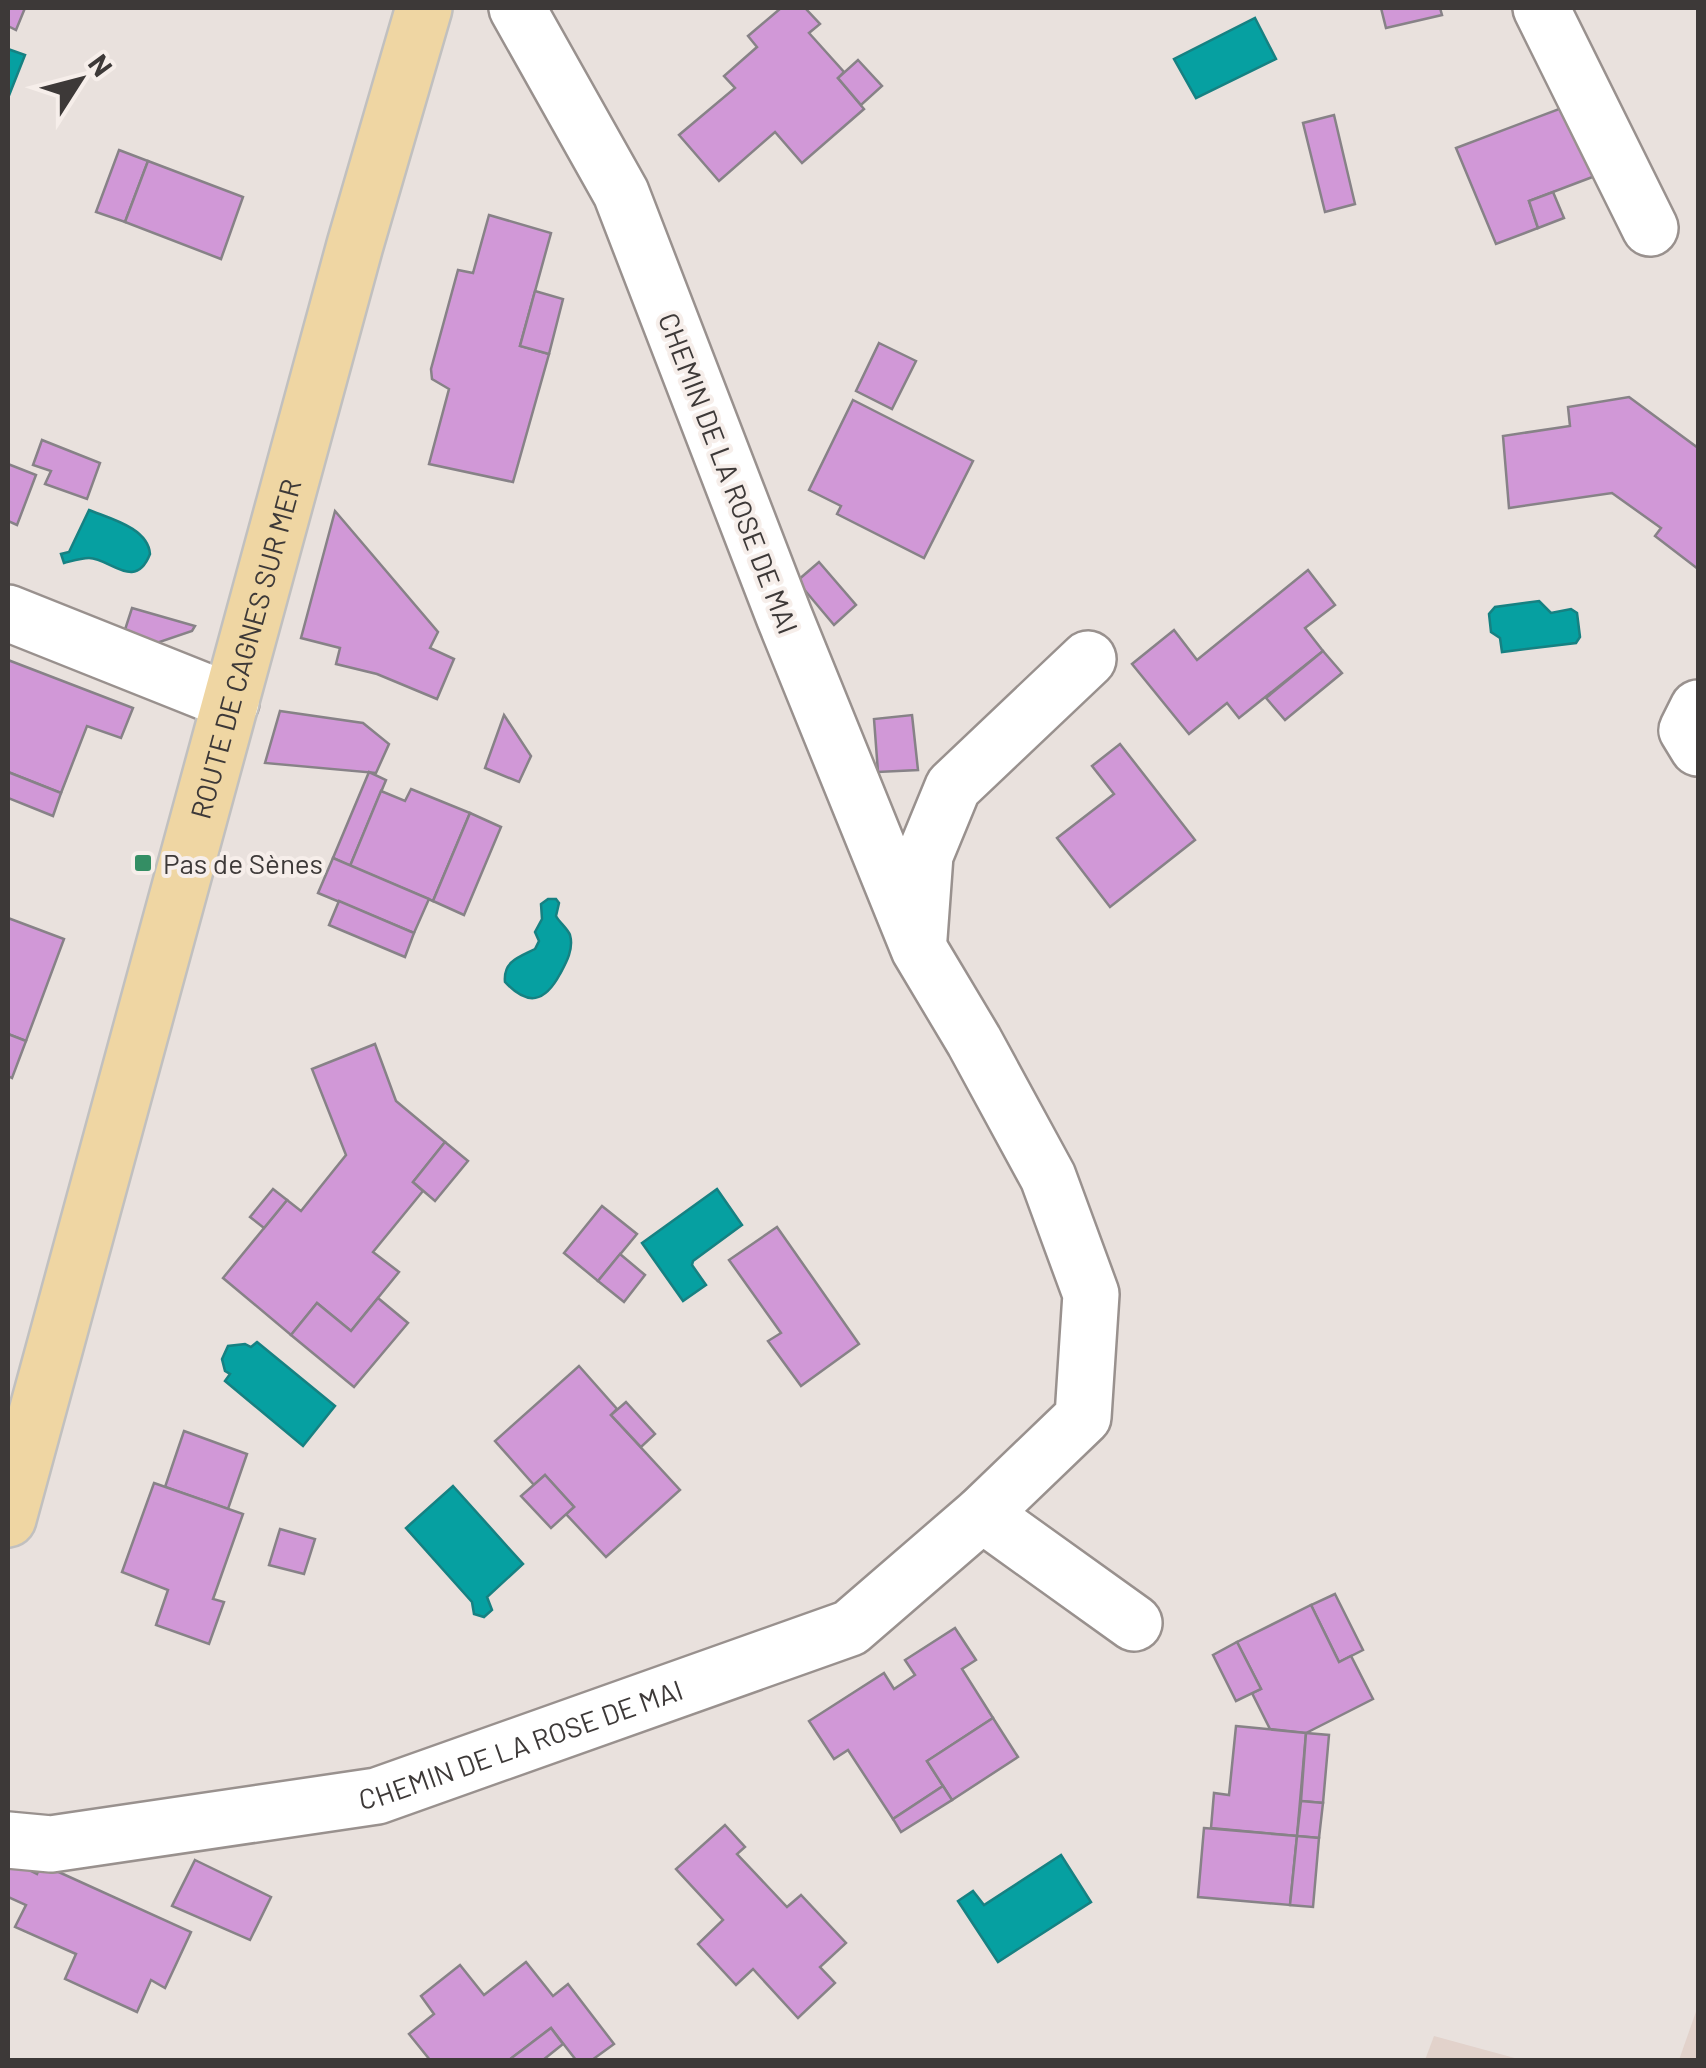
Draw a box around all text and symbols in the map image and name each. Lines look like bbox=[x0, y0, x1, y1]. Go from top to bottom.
north arrow bbox=[30, 30, 130, 130]
text: N bbox=[82, 47, 120, 82]
street label: CHEMIN DE LA ROSE DE MAI bbox=[652, 308, 806, 638]
street label: ROUTE DE CAGNES SUR MER bbox=[183, 475, 308, 822]
place label: Pas de Sènes bbox=[163, 846, 323, 880]
marker: Pas de Sènes bbox=[132, 852, 154, 874]
street label: CHEMIN DE LA ROSE DE MAI bbox=[356, 1672, 687, 1815]

